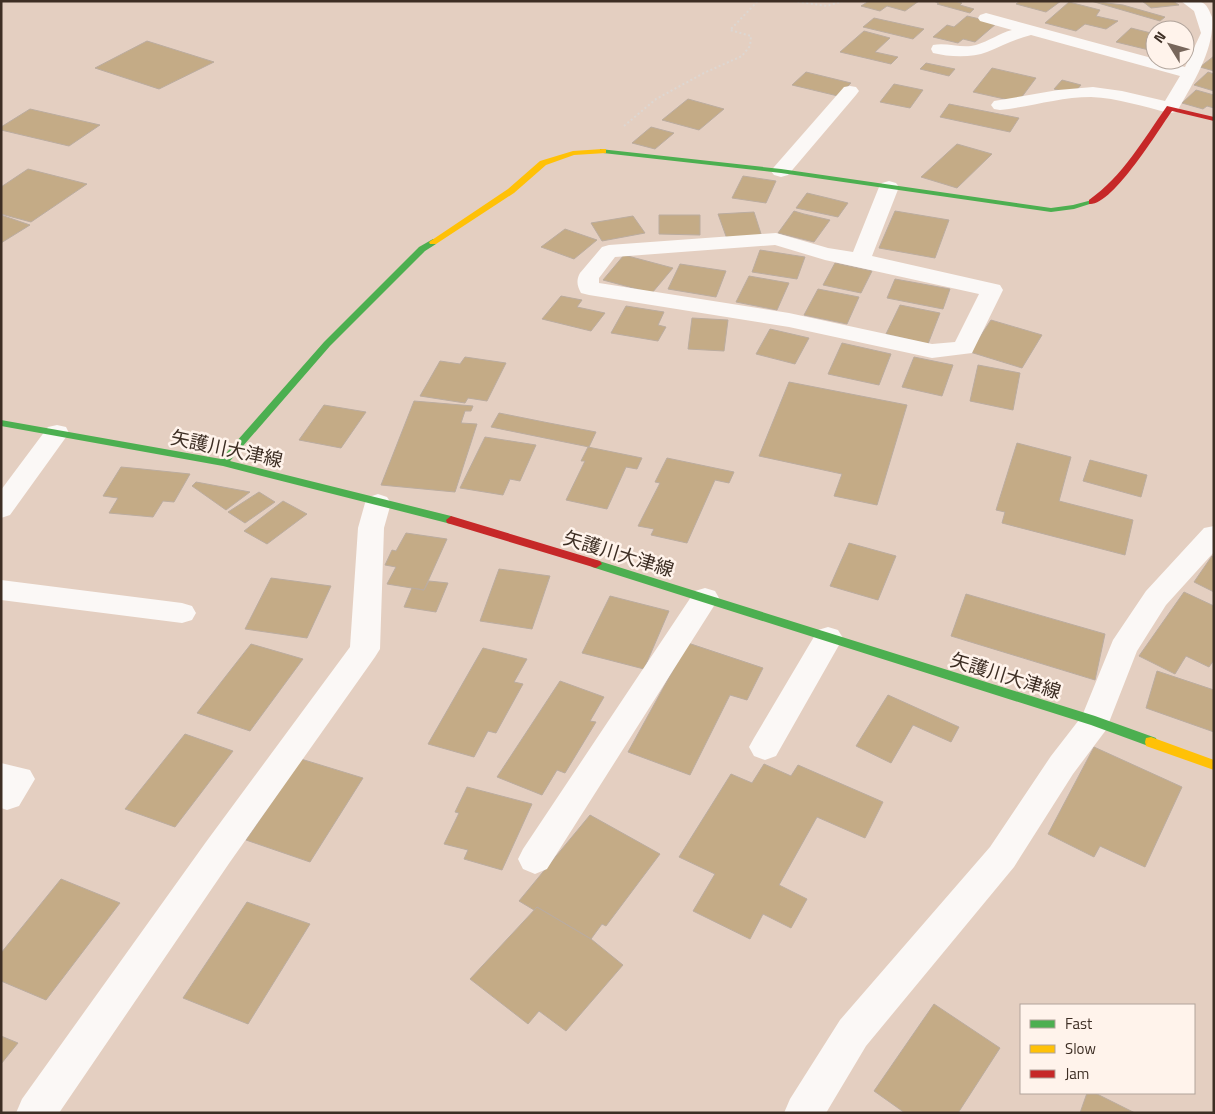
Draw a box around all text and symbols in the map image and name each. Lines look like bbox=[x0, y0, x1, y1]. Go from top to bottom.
north arrow bbox=[1145, 20, 1195, 70]
text: N bbox=[1148, 27, 1171, 47]
street label: 矢護川大津線 bbox=[168, 422, 286, 474]
street label: 矢護川大津線 bbox=[560, 522, 678, 584]
street label: 矢護川大津線 bbox=[947, 644, 1065, 706]
legend bbox=[1020, 1004, 1195, 1094]
text: Fast bbox=[1065, 1012, 1093, 1035]
text: Slow bbox=[1065, 1037, 1096, 1060]
text: Jam bbox=[1065, 1062, 1089, 1085]

